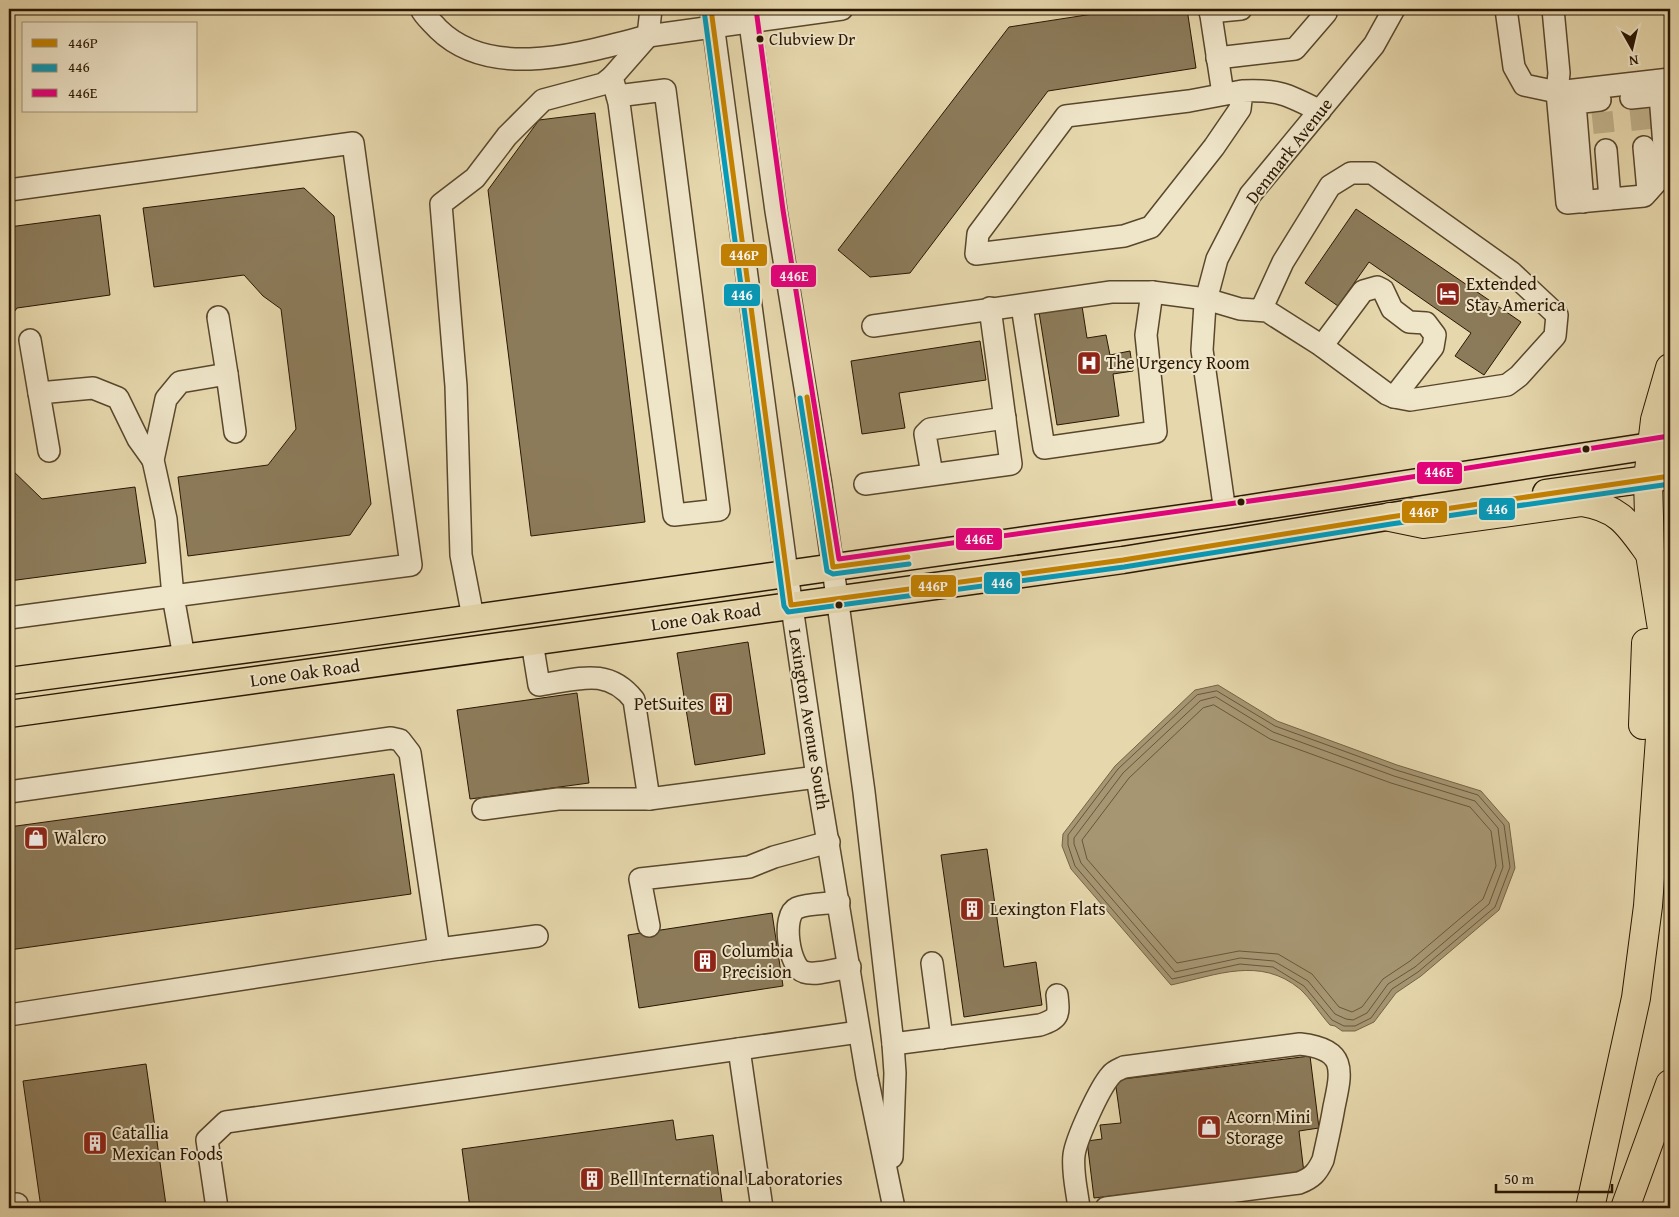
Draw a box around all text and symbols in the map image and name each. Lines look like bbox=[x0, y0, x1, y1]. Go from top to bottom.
legend bbox=[22, 22, 198, 112]
north arrow bbox=[1606, 22, 1656, 72]
place label: Clubview Dr bbox=[769, 26, 855, 51]
text: 446P bbox=[68, 32, 98, 53]
marker: Clubview Dr bbox=[755, 34, 765, 44]
text: N bbox=[1627, 50, 1640, 72]
text: 446 bbox=[68, 56, 90, 77]
text: 446E bbox=[68, 82, 98, 103]
street label: Denmark Avenue bbox=[1238, 92, 1339, 210]
line badge: 446P bbox=[720, 243, 768, 267]
text: 446P bbox=[729, 245, 759, 265]
line badge: 446E bbox=[770, 264, 817, 288]
text: 446E bbox=[779, 266, 809, 286]
place label: Extended Stay America bbox=[1466, 270, 1566, 318]
hotel icon: Extended Stay America bbox=[1435, 281, 1461, 307]
line badge: 446 bbox=[723, 283, 761, 307]
text: 446 bbox=[731, 285, 753, 305]
place label: The Urgency Room bbox=[1106, 349, 1250, 376]
hospital icon: The Urgency Room bbox=[1076, 350, 1102, 376]
unlabelled marker bbox=[1581, 444, 1591, 454]
line badge: 446E bbox=[1416, 461, 1463, 485]
text: 446E bbox=[1424, 462, 1454, 482]
unlabelled marker bbox=[1236, 497, 1246, 507]
line badge: 446 bbox=[1478, 497, 1516, 521]
text: 446 bbox=[1486, 499, 1508, 519]
line badge: 446P bbox=[1401, 500, 1448, 524]
text: 446P bbox=[1409, 502, 1439, 522]
line badge: 446E bbox=[955, 527, 1003, 551]
text: 446E bbox=[964, 529, 994, 549]
line badge: 446 bbox=[983, 571, 1021, 595]
text: 446 bbox=[991, 573, 1013, 593]
line badge: 446P bbox=[910, 574, 957, 598]
text: 446P bbox=[918, 576, 948, 596]
street label: Lone Oak Road bbox=[649, 595, 763, 638]
unlabelled marker bbox=[834, 600, 844, 610]
street label: Lexington Avenue South bbox=[782, 626, 837, 812]
street label: Lone Oak Road bbox=[248, 651, 362, 694]
place label: PetSuites bbox=[634, 690, 704, 717]
building icon: PetSuites bbox=[708, 691, 734, 717]
place label: Walcro bbox=[54, 824, 106, 851]
shop icon: Walcro bbox=[23, 825, 49, 851]
place label: Lexington Flats bbox=[990, 895, 1106, 922]
building icon: Lexington Flats bbox=[959, 896, 985, 922]
place label: Columbia Precision bbox=[722, 937, 794, 985]
building icon: Columbia Precision bbox=[692, 948, 718, 974]
place label: Acorn Mini Storage bbox=[1226, 1103, 1311, 1151]
shop icon: Acorn Mini Storage bbox=[1196, 1114, 1222, 1140]
place label: Catallia Mexican Foods bbox=[112, 1119, 223, 1167]
building icon: Catallia Mexican Foods bbox=[82, 1130, 108, 1156]
scale bar bbox=[1496, 1162, 1613, 1194]
place label: Bell International Laboratories bbox=[610, 1165, 843, 1192]
building icon: Bell International Laboratories bbox=[579, 1166, 605, 1192]
text: 50 m bbox=[1504, 1168, 1535, 1189]

